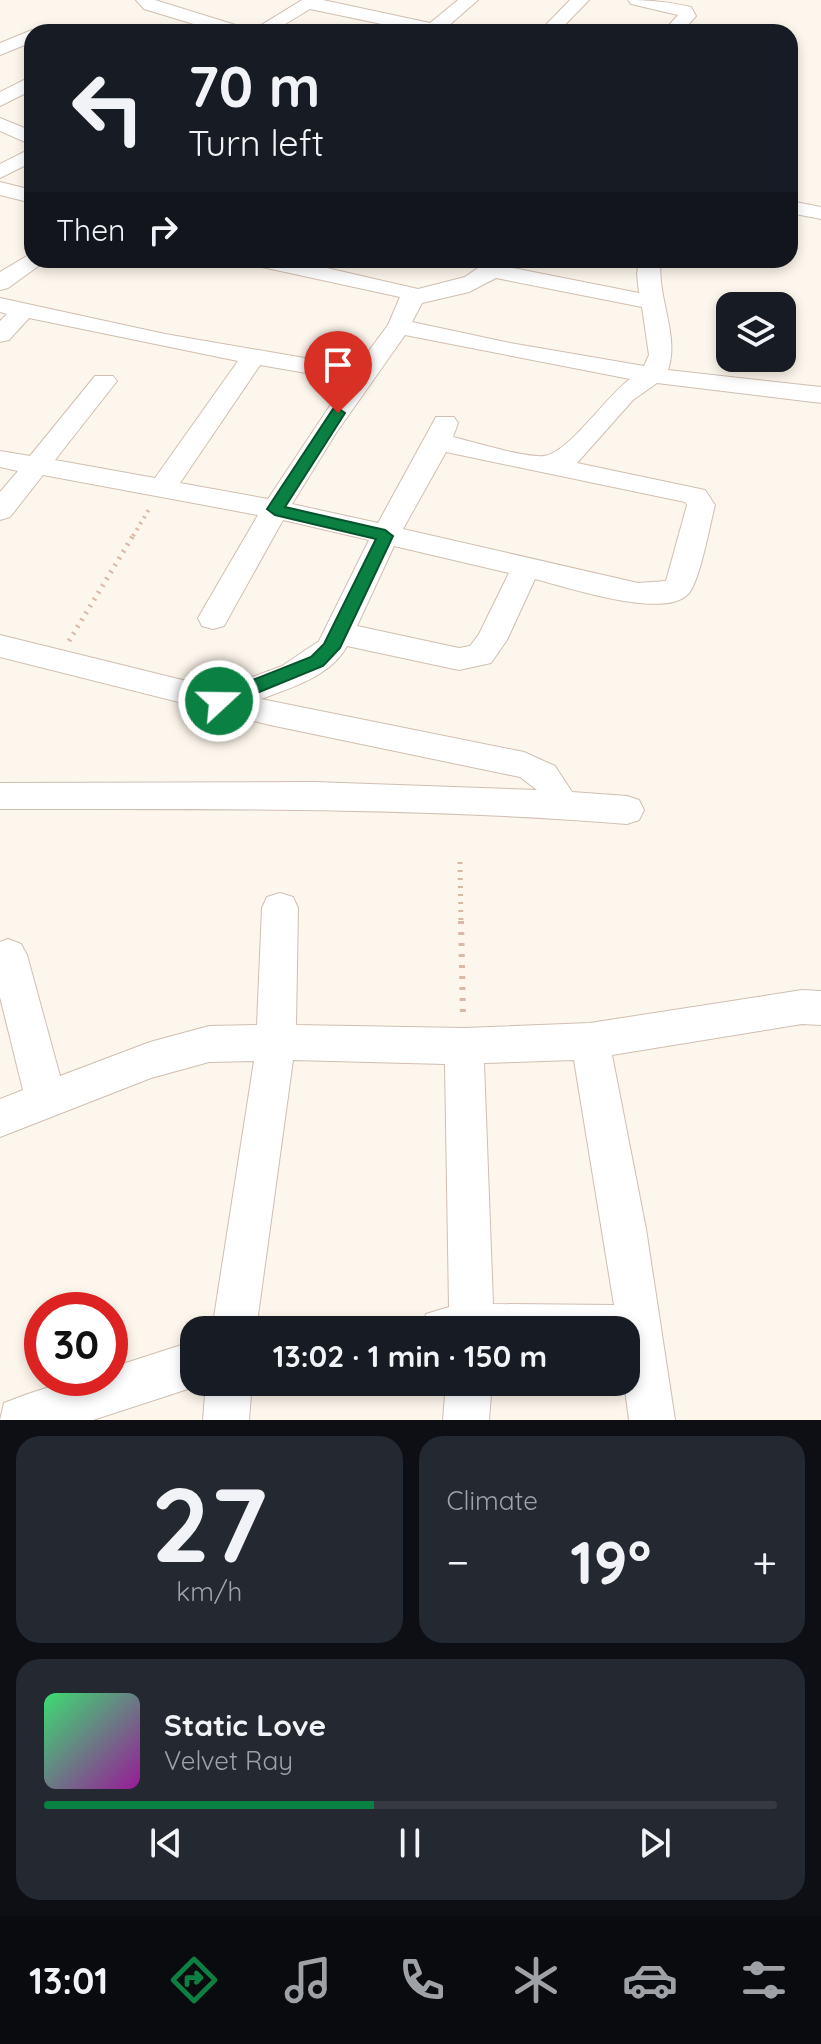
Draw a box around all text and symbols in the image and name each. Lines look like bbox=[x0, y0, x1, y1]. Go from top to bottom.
text: 70 m bbox=[188, 51, 320, 121]
icon: left bbox=[56, 56, 160, 160]
text: Turn left bbox=[188, 120, 324, 165]
icon: right bbox=[141, 208, 185, 252]
text: Then bbox=[56, 211, 125, 249]
map controls bbox=[716, 292, 796, 372]
button: layers bbox=[716, 292, 796, 372]
pin bbox=[304, 331, 372, 413]
icon: arrive bbox=[316, 343, 360, 387]
position arrow bbox=[177, 659, 261, 743]
speed limit sign: 30 bbox=[24, 1292, 128, 1396]
text: 13:02 · 1 min · 150 m bbox=[273, 1337, 547, 1375]
text: 27 bbox=[151, 1458, 267, 1588]
text: Climate bbox=[447, 1484, 538, 1517]
text: 19° bbox=[570, 1524, 651, 1599]
text: − bbox=[447, 1534, 469, 1589]
text: + bbox=[752, 1534, 777, 1589]
text: km/h bbox=[176, 1575, 242, 1608]
text: Static Love bbox=[164, 1706, 326, 1744]
text: Velvet Ray bbox=[164, 1744, 293, 1777]
icon: previous bbox=[144, 1821, 188, 1865]
icon: pause bbox=[388, 1821, 432, 1865]
icon: next bbox=[633, 1821, 677, 1865]
icon: directions bbox=[166, 1952, 222, 2008]
icon: music bbox=[280, 1952, 336, 2008]
icon: phone bbox=[394, 1952, 450, 2008]
icon: climate bbox=[508, 1952, 564, 2008]
icon: car bbox=[622, 1952, 678, 2008]
icon: filters bbox=[736, 1952, 792, 2008]
text: 13:01 bbox=[29, 1958, 108, 2003]

